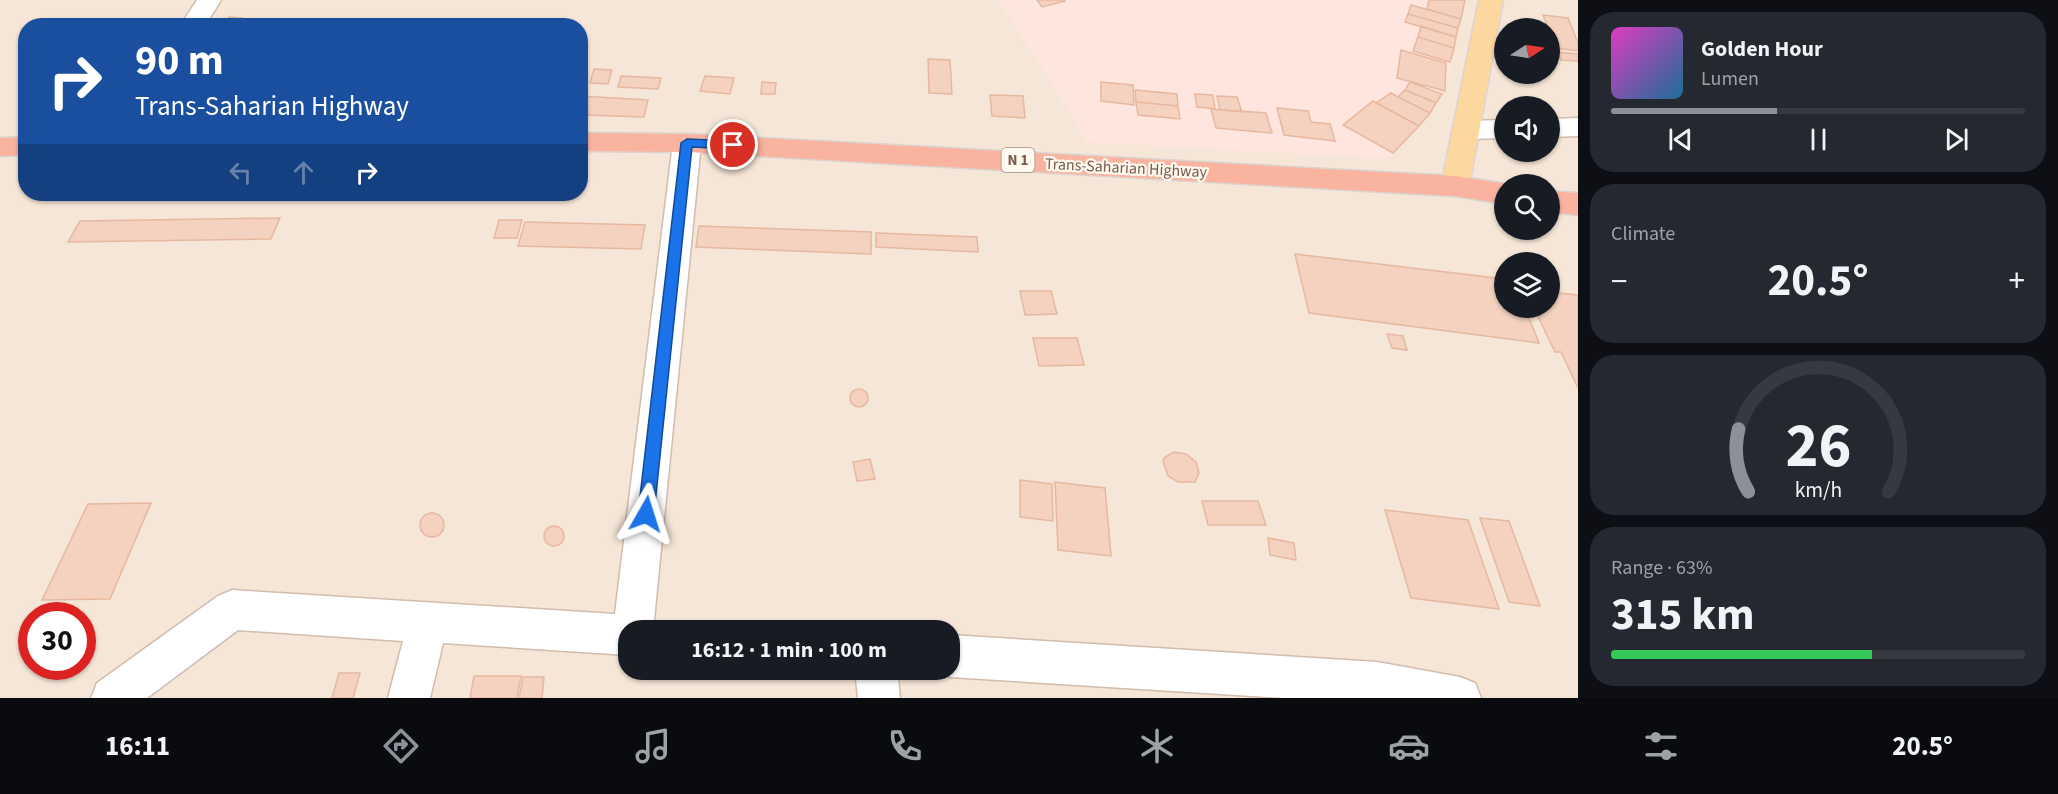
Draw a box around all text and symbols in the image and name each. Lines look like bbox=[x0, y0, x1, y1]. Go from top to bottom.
north arrow bbox=[1494, 18, 1560, 84]
map controls bbox=[1494, 18, 1560, 318]
text: 90 m bbox=[135, 31, 224, 91]
text: Golden Hour bbox=[1701, 33, 1823, 65]
icon: right bbox=[36, 42, 114, 120]
text: Lumen bbox=[1701, 65, 1759, 93]
text: Trans-Saharian Highway bbox=[135, 87, 409, 126]
button: sound bbox=[1494, 96, 1560, 162]
pin bbox=[707, 119, 758, 170]
icon: previous bbox=[1664, 123, 1697, 156]
icon: pause bbox=[1802, 123, 1835, 156]
icon: next bbox=[1940, 123, 1973, 156]
icon: arrive bbox=[716, 128, 749, 161]
road number: N 1 bbox=[1002, 148, 1034, 172]
street label: Trans-Saharian Highway bbox=[1044, 153, 1208, 183]
icon: left bbox=[224, 156, 257, 189]
icon: ahead bbox=[287, 156, 320, 189]
icon: right bbox=[350, 156, 383, 189]
button: search bbox=[1494, 174, 1560, 240]
text: Climate bbox=[1611, 220, 1675, 248]
text: 20.5° bbox=[1767, 249, 1869, 313]
button: layers bbox=[1494, 252, 1560, 318]
text: − bbox=[1611, 258, 1627, 305]
text: + bbox=[2009, 258, 2025, 305]
text: 26 bbox=[1785, 402, 1851, 491]
text: km/h bbox=[1794, 475, 1842, 506]
position arrow bbox=[614, 482, 678, 546]
text: Range · 63% bbox=[1611, 554, 1712, 582]
text: 315 km bbox=[1611, 583, 1755, 647]
speed limit sign: 30 bbox=[18, 602, 96, 680]
text: 16:12 · 1 min · 100 m bbox=[691, 634, 887, 666]
icon: directions bbox=[380, 725, 422, 767]
icon: music bbox=[632, 725, 674, 767]
icon: phone bbox=[884, 725, 926, 767]
icon: climate bbox=[1136, 725, 1178, 767]
icon: car bbox=[1388, 725, 1430, 767]
icon: filters bbox=[1640, 725, 1682, 767]
text: 16:11 bbox=[105, 727, 170, 766]
text: 20.5° bbox=[1892, 727, 1953, 766]

